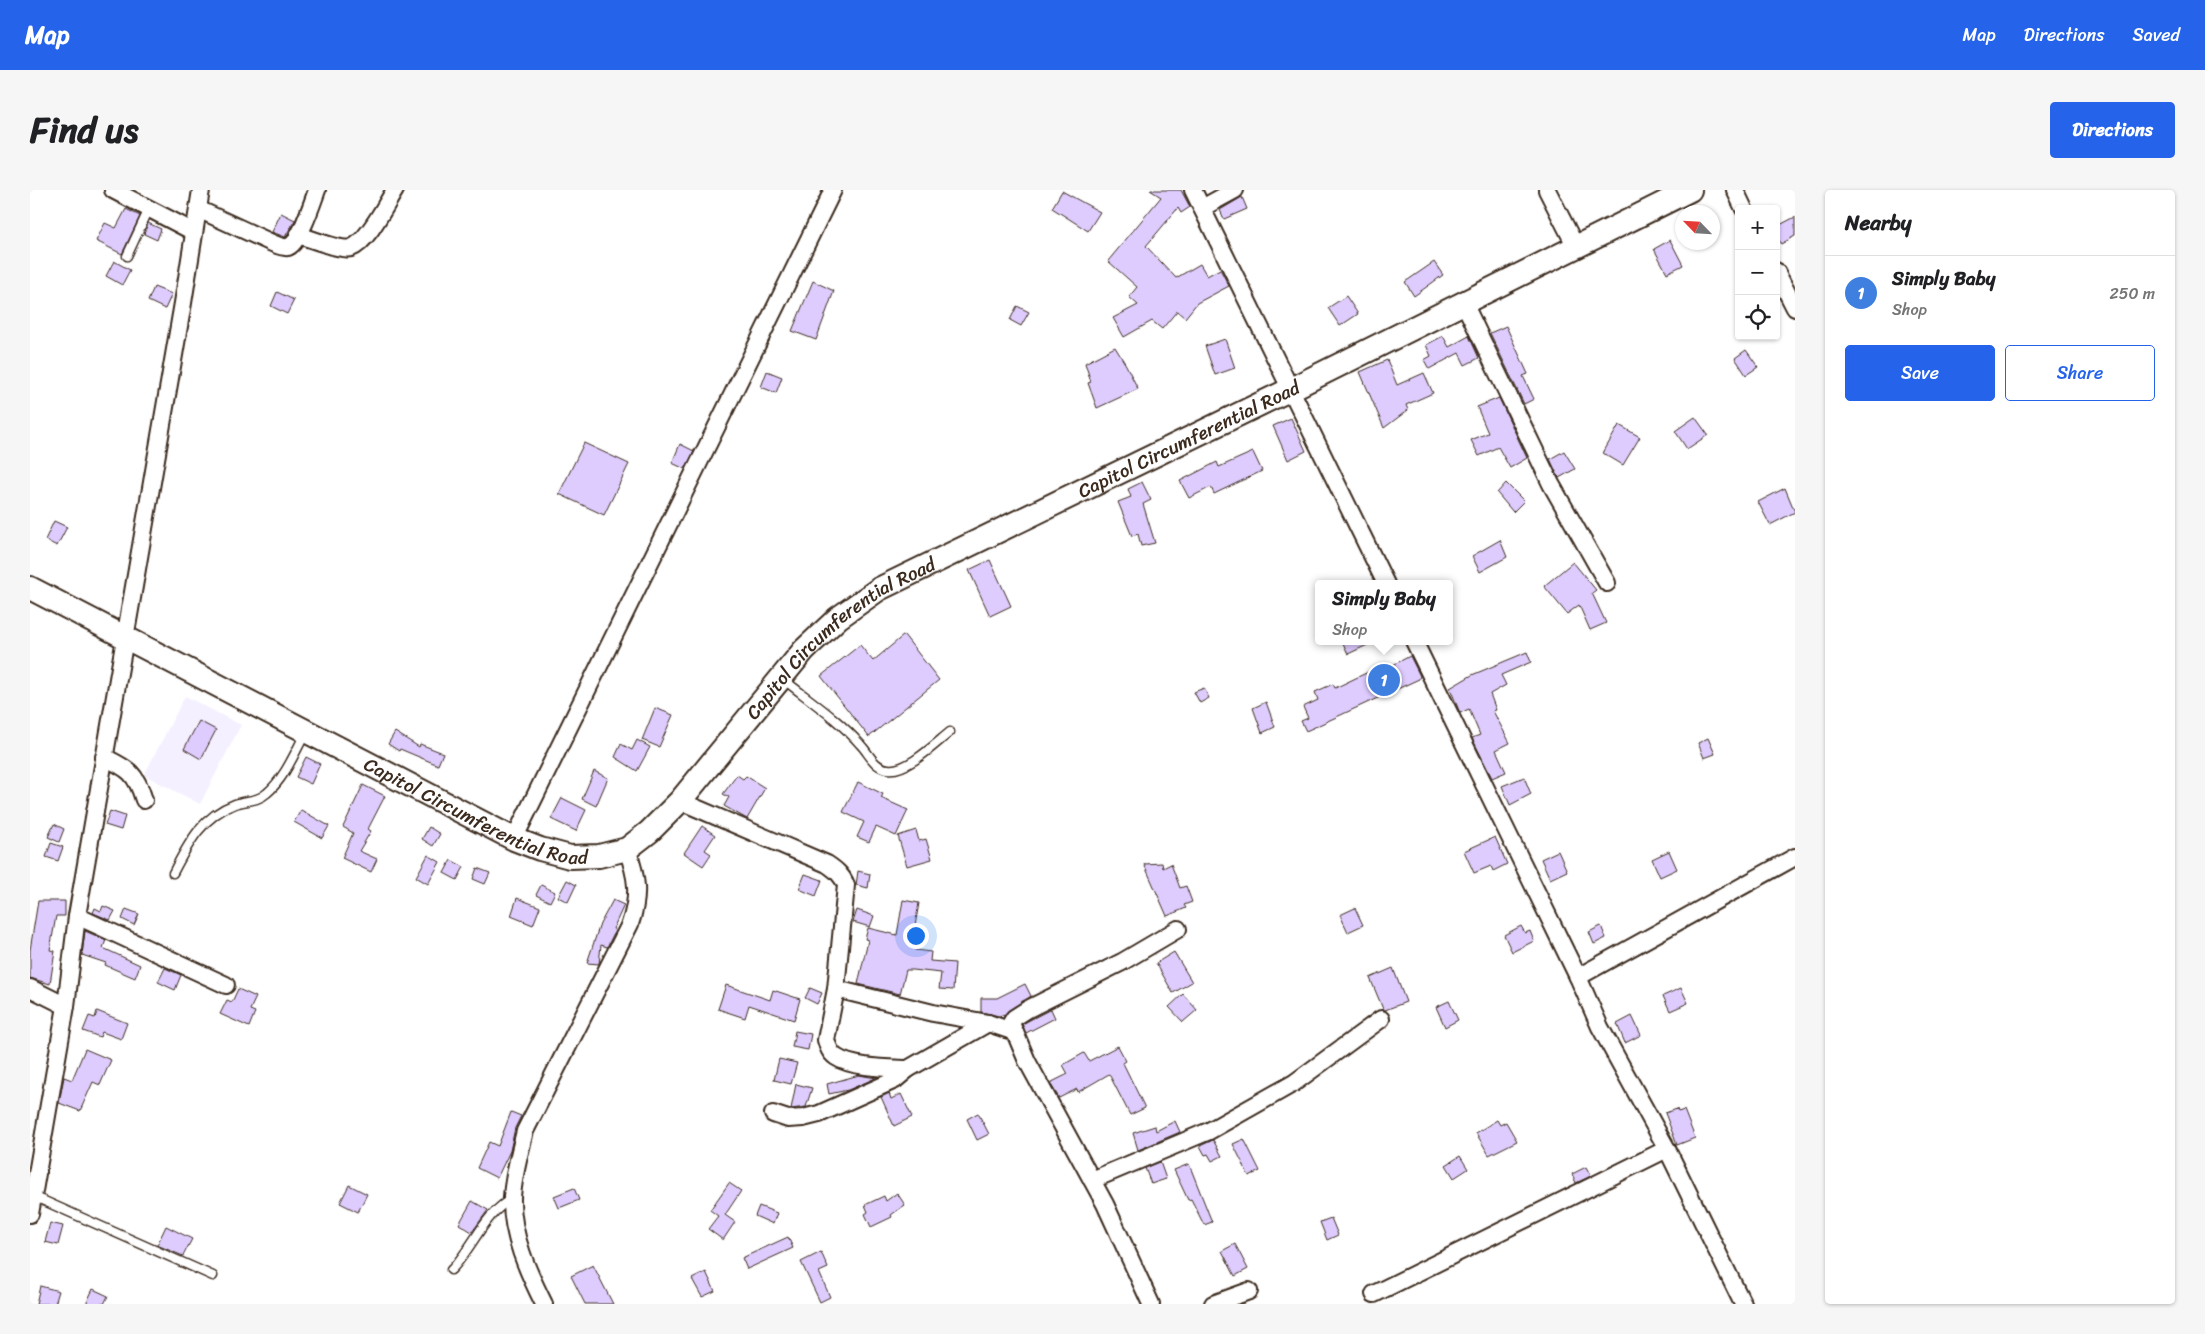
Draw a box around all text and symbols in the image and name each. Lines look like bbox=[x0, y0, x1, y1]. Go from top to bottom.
text: Map bbox=[25, 14, 69, 56]
text: Map bbox=[1963, 19, 1996, 51]
text: Directions bbox=[2024, 19, 2105, 51]
text: Saved bbox=[2133, 19, 2180, 51]
text: Find us bbox=[30, 99, 138, 161]
button: Directions bbox=[2050, 102, 2175, 158]
text: Nearby bbox=[1845, 204, 1911, 242]
north arrow bbox=[1675, 205, 1720, 250]
map controls bbox=[1735, 205, 1780, 340]
button: + bbox=[1735, 205, 1780, 250]
button: − bbox=[1735, 250, 1780, 295]
text: Simply Baby bbox=[1892, 262, 1995, 295]
text: 1 bbox=[1858, 279, 1864, 308]
text: 250 m bbox=[2109, 279, 2155, 308]
button: locate bbox=[1735, 295, 1780, 340]
text: Shop bbox=[1892, 295, 1927, 324]
button: Save bbox=[1845, 345, 1995, 401]
button: Share bbox=[2005, 345, 2155, 401]
street label: Capitol Circumferential Road bbox=[1072, 370, 1307, 507]
street label: Capitol Circumferential Road bbox=[737, 547, 943, 727]
popup bbox=[1315, 580, 1453, 645]
text: Simply Baby bbox=[1332, 582, 1436, 615]
text: Shop bbox=[1332, 615, 1367, 644]
pin: 1 bbox=[1368, 661, 1400, 699]
street label: Capitol Circumferential Road bbox=[358, 747, 590, 874]
your location bbox=[903, 923, 929, 949]

